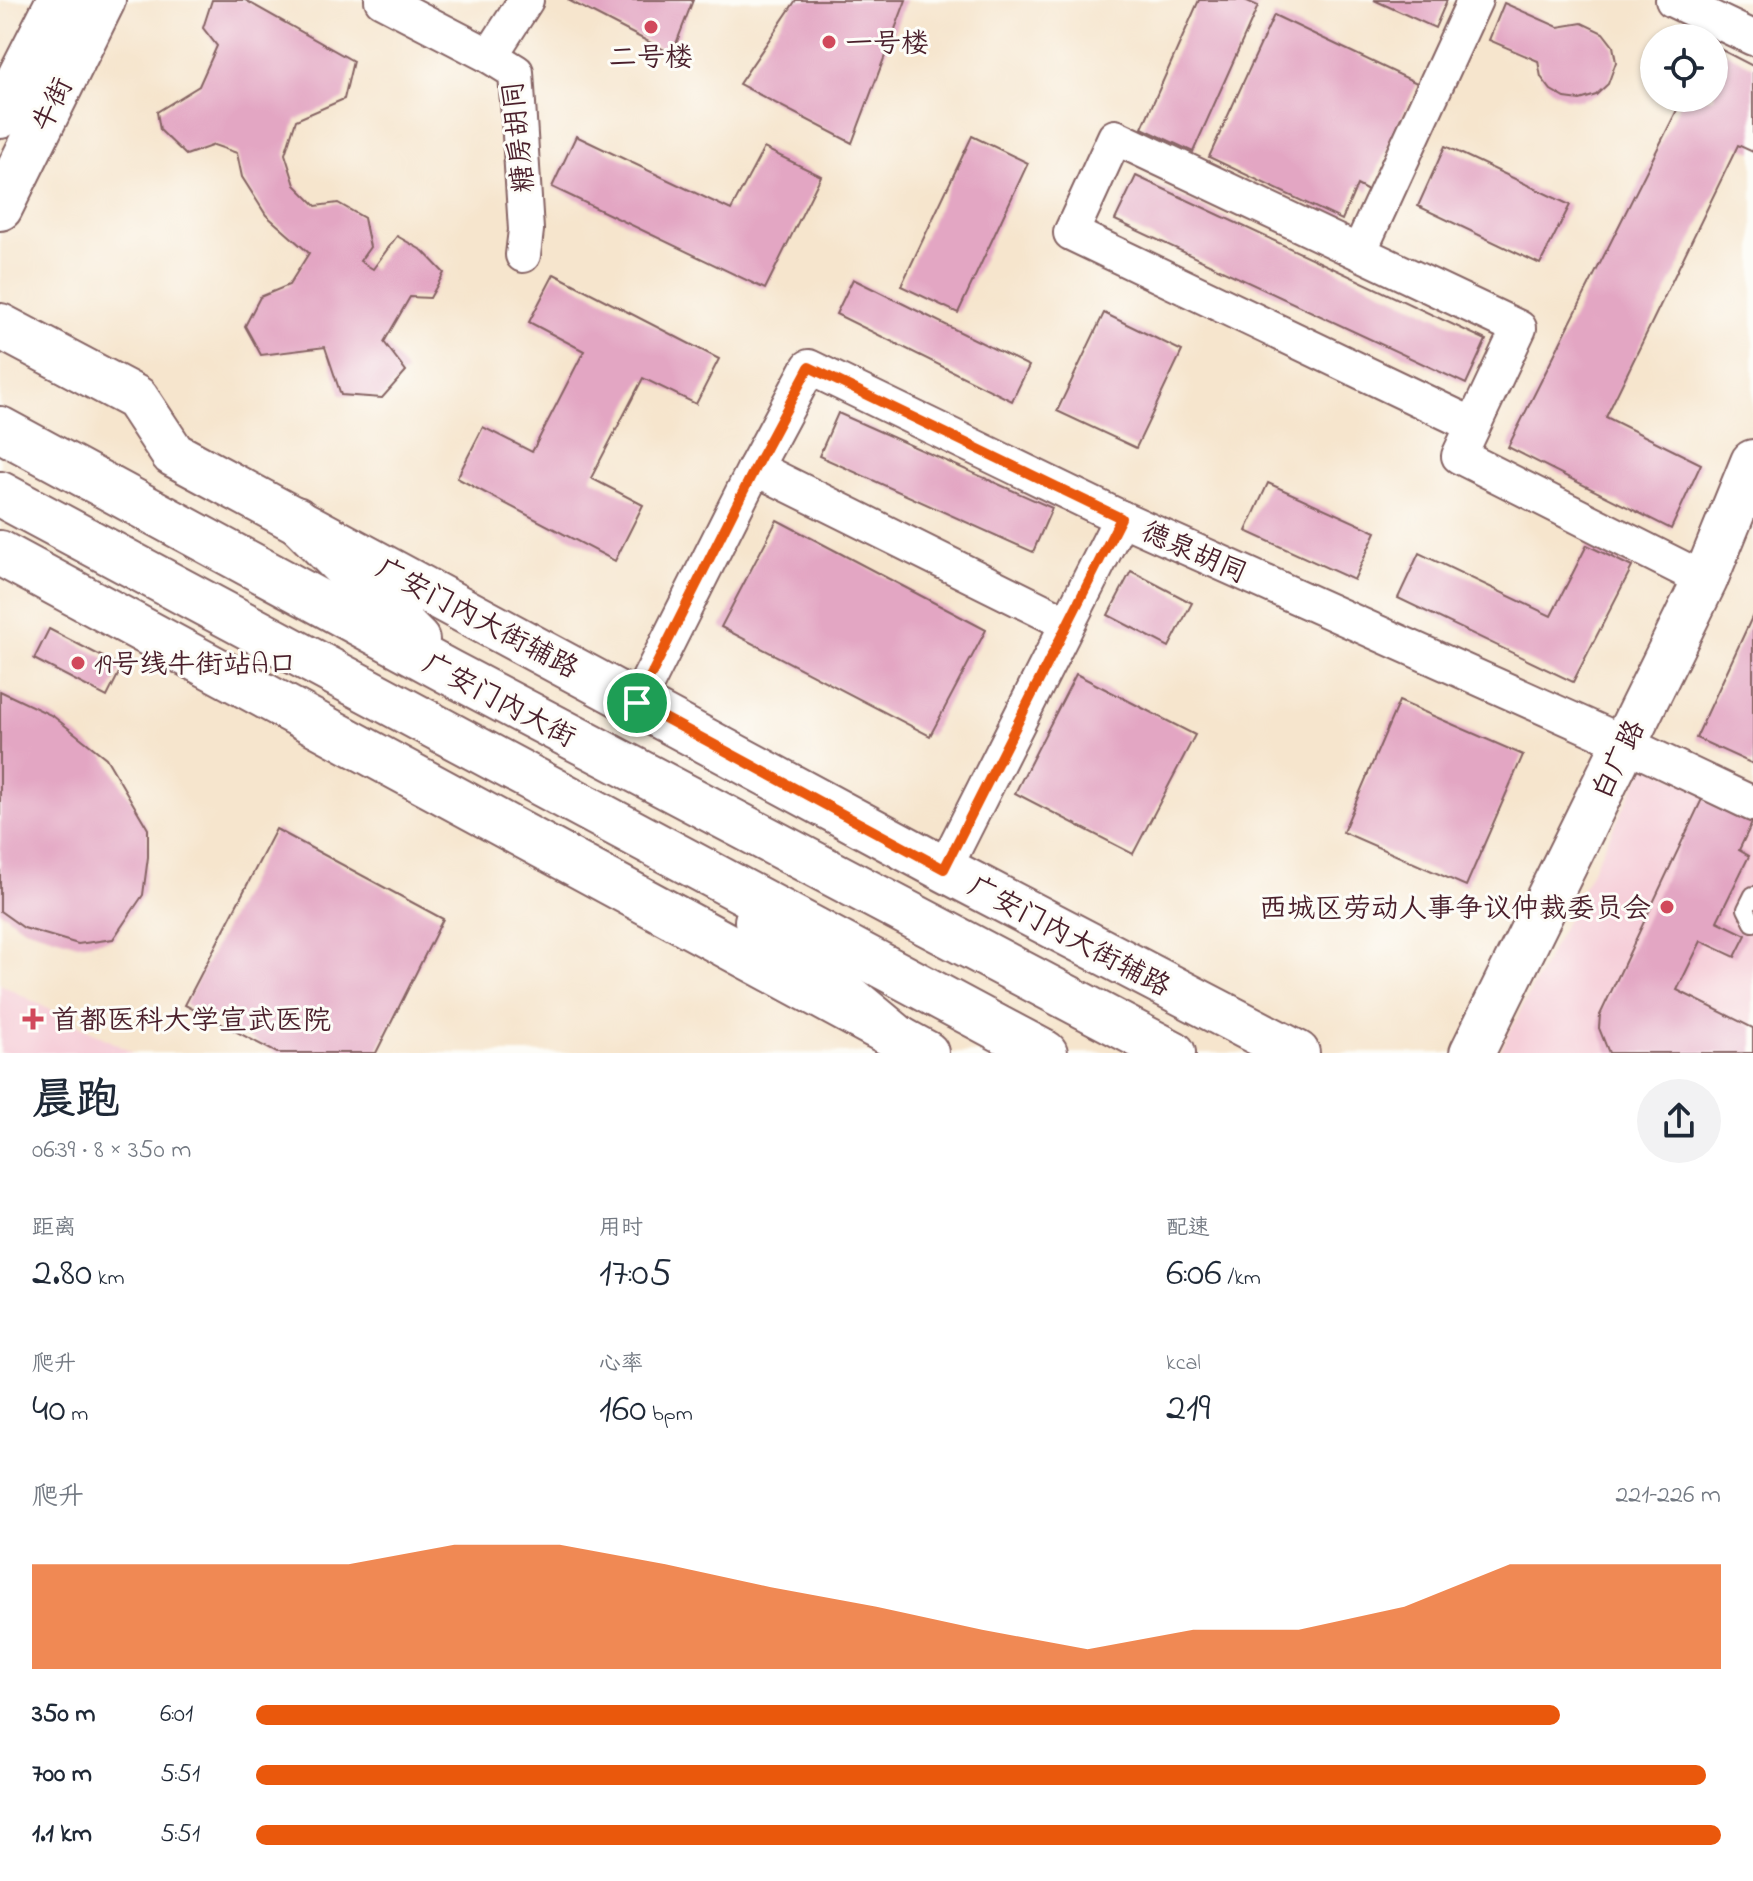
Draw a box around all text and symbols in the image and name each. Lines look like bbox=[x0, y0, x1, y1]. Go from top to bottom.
marker: 二号楼 bbox=[642, 18, 660, 36]
map controls bbox=[1640, 24, 1728, 112]
button: locate bbox=[1640, 24, 1728, 112]
place label: 一号楼 bbox=[845, 25, 929, 66]
marker: 一号楼 bbox=[820, 33, 838, 51]
place label: 二号楼 bbox=[609, 39, 693, 80]
street label: 牛街 bbox=[23, 71, 85, 140]
street label: 糖房胡同 bbox=[494, 79, 547, 194]
street label: 德泉胡同 bbox=[1134, 513, 1253, 596]
street label: 广安门内大街辅路 bbox=[368, 549, 585, 691]
street label: 广安门内大街 bbox=[415, 645, 582, 760]
place label: 19号线牛街站A口 bbox=[94, 646, 297, 687]
marker: 19号线牛街站A口 bbox=[69, 654, 87, 672]
pin bbox=[603, 669, 671, 737]
icon: arrive bbox=[615, 681, 659, 725]
street label: 白广路 bbox=[1583, 714, 1657, 807]
street label: 广安门内大街辅路 bbox=[960, 867, 1177, 1009]
place label: 西城区劳动人事争议仲裁委员会 bbox=[1259, 890, 1651, 931]
marker: 西城区劳动人事争议仲裁委员会 bbox=[1658, 898, 1676, 916]
place label: 首都医科大学宣武医院 bbox=[51, 1002, 331, 1043]
marker: 首都医科大学宣武医院 bbox=[22, 1008, 44, 1030]
text: 晨跑 bbox=[32, 1070, 120, 1134]
button: share bbox=[1637, 1079, 1721, 1163]
text: 06:39 · 8 × 350 m bbox=[32, 1132, 191, 1170]
text: 距离 bbox=[32, 1213, 76, 1245]
text: 用时 bbox=[599, 1213, 643, 1245]
text: 配速 bbox=[1166, 1213, 1210, 1245]
text: 2.80 bbox=[32, 1245, 92, 1304]
text: 17:05 bbox=[599, 1245, 672, 1304]
text: 6:06 bbox=[1166, 1245, 1222, 1304]
text: km bbox=[92, 1263, 125, 1295]
text: /km bbox=[1222, 1263, 1261, 1295]
text: kcal bbox=[1166, 1348, 1201, 1380]
text: 爬升 bbox=[32, 1349, 76, 1381]
text: 心率 bbox=[599, 1349, 643, 1381]
text: 219 bbox=[1166, 1380, 1211, 1439]
text: 40 bbox=[32, 1381, 66, 1440]
text: 160 bbox=[599, 1381, 647, 1440]
text: m bbox=[66, 1399, 88, 1431]
text: bpm bbox=[647, 1399, 693, 1431]
text: 221–226 m bbox=[1615, 1477, 1721, 1515]
text: 爬升 bbox=[32, 1479, 84, 1517]
text: 350 m bbox=[32, 1696, 96, 1734]
text: 6:01 bbox=[160, 1696, 193, 1734]
text: 700 m bbox=[32, 1756, 92, 1794]
text: 5:51 bbox=[160, 1756, 200, 1794]
text: 1.1 km bbox=[32, 1816, 92, 1854]
text: 5:51 bbox=[160, 1816, 200, 1854]

